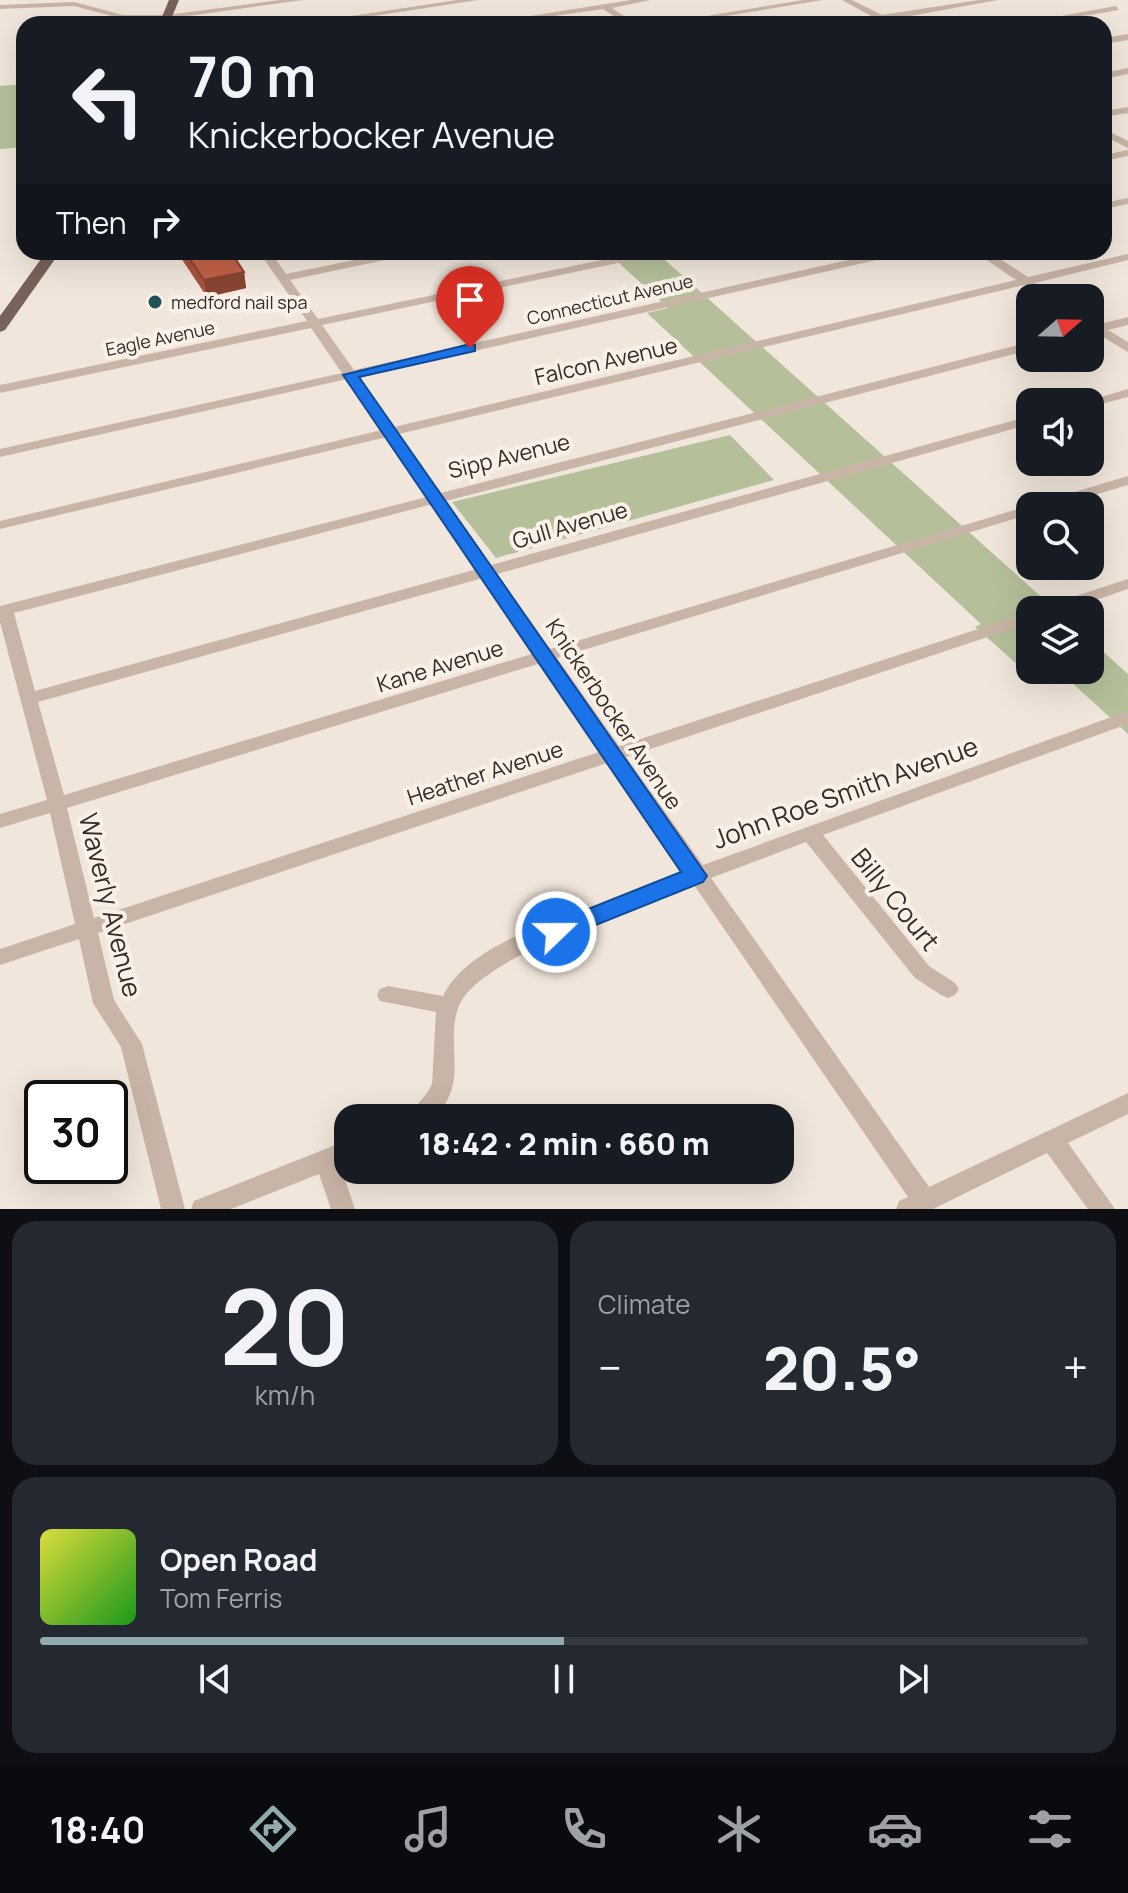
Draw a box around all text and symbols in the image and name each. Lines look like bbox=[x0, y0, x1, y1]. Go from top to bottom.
text: 70 m bbox=[188, 37, 316, 114]
icon: left bbox=[56, 48, 160, 152]
text: Knickerbocker Avenue bbox=[188, 110, 555, 159]
icon: right bbox=[143, 200, 187, 244]
text: Then bbox=[56, 202, 127, 243]
pin bbox=[436, 266, 504, 348]
street label: Connecticut Avenue bbox=[525, 268, 695, 330]
icon: arrive bbox=[448, 278, 492, 322]
north arrow bbox=[1016, 284, 1104, 372]
map controls bbox=[1016, 284, 1104, 684]
place label: medford nail spa bbox=[171, 290, 307, 314]
marker: medford nail spa bbox=[146, 293, 164, 311]
street label: Eagle Avenue bbox=[103, 315, 217, 361]
street label: Falcon Avenue bbox=[532, 330, 680, 392]
button: sound bbox=[1016, 388, 1104, 476]
street label: Sipp Avenue bbox=[445, 426, 573, 486]
button: search bbox=[1016, 492, 1104, 580]
street label: Gull Avenue bbox=[509, 494, 631, 556]
button: layers bbox=[1016, 596, 1104, 684]
street label: Knickerbocker Avenue bbox=[539, 613, 689, 815]
street label: Kane Avenue bbox=[373, 632, 507, 699]
street label: John Roe Smith Avenue bbox=[707, 727, 983, 857]
street label: Heather Avenue bbox=[403, 734, 567, 812]
street label: Waverly Avenue bbox=[71, 809, 151, 1001]
street label: Billy Court bbox=[844, 840, 948, 958]
position arrow bbox=[514, 890, 598, 974]
speed limit sign: 30 bbox=[24, 1080, 128, 1184]
text: 18:42 · 2 min · 660 m bbox=[419, 1123, 709, 1164]
text: 20 bbox=[220, 1254, 350, 1396]
text: Climate bbox=[598, 1286, 690, 1322]
text: 20.5° bbox=[763, 1326, 921, 1408]
text: − bbox=[598, 1337, 622, 1397]
text: + bbox=[1063, 1337, 1088, 1397]
text: km/h bbox=[255, 1377, 315, 1413]
text: Open Road bbox=[160, 1539, 317, 1580]
text: Tom Ferris bbox=[160, 1580, 282, 1616]
icon: previous bbox=[193, 1657, 237, 1701]
icon: pause bbox=[542, 1657, 586, 1701]
icon: next bbox=[891, 1657, 935, 1701]
icon: directions bbox=[245, 1801, 301, 1857]
icon: music bbox=[400, 1801, 456, 1857]
icon: phone bbox=[556, 1801, 612, 1857]
icon: climate bbox=[711, 1801, 767, 1857]
icon: car bbox=[867, 1801, 923, 1857]
icon: filters bbox=[1022, 1801, 1078, 1857]
text: 18:40 bbox=[50, 1805, 145, 1854]

